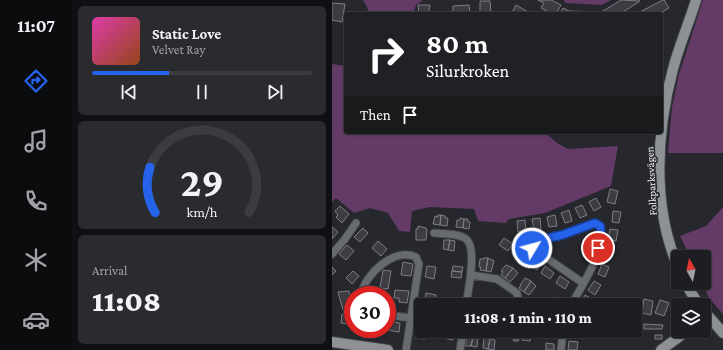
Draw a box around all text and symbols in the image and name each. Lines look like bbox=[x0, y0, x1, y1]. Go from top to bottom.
text: 11:07 bbox=[17, 16, 55, 36]
text: Static Love bbox=[152, 26, 221, 42]
icon: right bbox=[360, 28, 412, 80]
text: 80 m bbox=[426, 28, 488, 59]
text: Velvet Ray bbox=[152, 42, 205, 57]
text: Silurkroken bbox=[426, 61, 509, 81]
icon: directions bbox=[22, 67, 50, 95]
icon: previous bbox=[118, 81, 140, 103]
icon: pause bbox=[191, 81, 213, 103]
icon: next bbox=[264, 81, 286, 103]
icon: arrive bbox=[399, 104, 421, 126]
text: Then bbox=[360, 107, 391, 123]
icon: music bbox=[22, 127, 50, 155]
street label: Folkparksvägen bbox=[643, 146, 660, 216]
text: 29 bbox=[180, 159, 224, 205]
icon: phone bbox=[22, 187, 50, 215]
text: km/h bbox=[187, 204, 218, 220]
position arrow bbox=[511, 227, 553, 269]
pin bbox=[581, 231, 615, 265]
icon: arrive bbox=[587, 237, 609, 259]
icon: climate bbox=[22, 246, 50, 274]
north arrow bbox=[671, 250, 711, 290]
map controls bbox=[671, 250, 711, 338]
text: Arrival bbox=[92, 263, 127, 278]
text: 11:08 bbox=[92, 284, 161, 317]
speed limit sign: 30 bbox=[344, 286, 396, 338]
button: layers bbox=[671, 298, 711, 338]
icon: car bbox=[22, 306, 50, 334]
text: 11:08 · 1 min · 110 m bbox=[464, 310, 592, 326]

